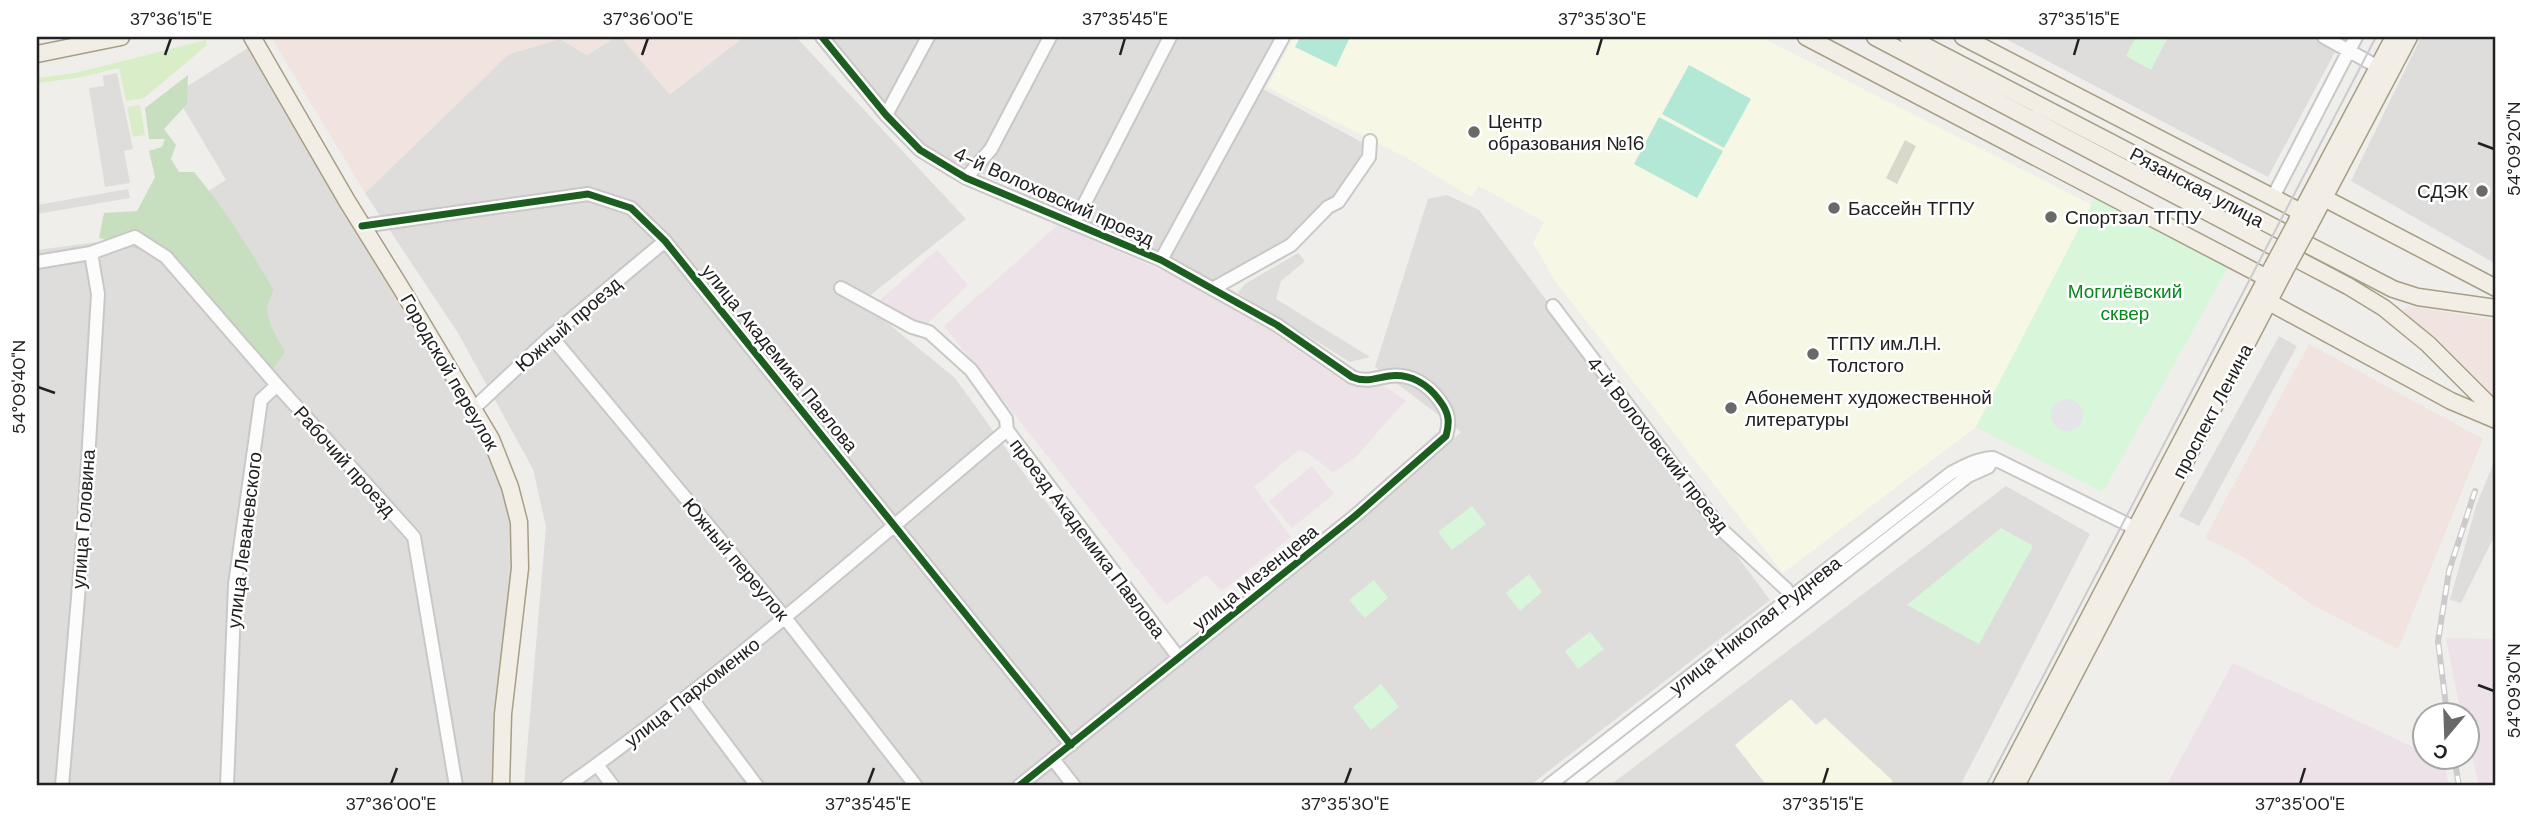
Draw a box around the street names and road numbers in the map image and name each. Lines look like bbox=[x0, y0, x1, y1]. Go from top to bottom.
street label: 4-й Волоховский проезд bbox=[950, 141, 1158, 252]
street label: Рязанская улица bbox=[2125, 142, 2269, 234]
street label: улица Академика Павлова bbox=[696, 259, 864, 458]
street label: Южный проезд bbox=[510, 271, 627, 377]
street label: Городской переулок bbox=[395, 289, 505, 456]
street label: проспект Ленина bbox=[2166, 339, 2259, 483]
street label: 4-й Волоховский проезд bbox=[1581, 351, 1734, 537]
street label: Рабочий проезд bbox=[288, 401, 401, 522]
street label: проезд Академика Павлова bbox=[1004, 433, 1171, 644]
street label: улица Головина bbox=[66, 448, 101, 590]
street label: улица Леваневского bbox=[221, 451, 268, 630]
street label: Южный переулок bbox=[677, 493, 795, 626]
street label: улица Мезенцева bbox=[1187, 519, 1324, 636]
street label: улица Николая Руднева bbox=[1664, 550, 1847, 700]
street label: улица Пархоменко bbox=[620, 632, 765, 753]

